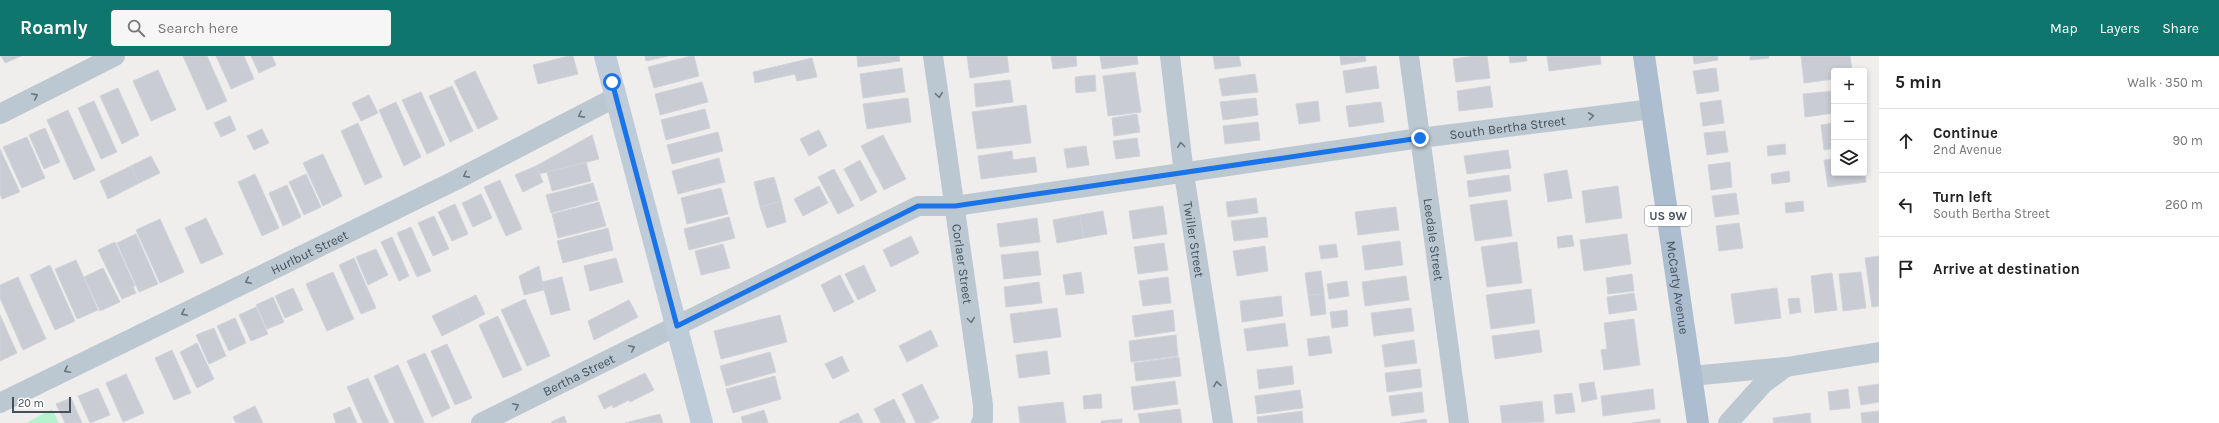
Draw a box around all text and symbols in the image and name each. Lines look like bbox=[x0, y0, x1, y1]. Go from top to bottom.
search box bbox=[111, 10, 391, 46]
text: Roamly bbox=[20, 17, 87, 39]
icon: search bbox=[125, 17, 147, 39]
text: Search here bbox=[157, 19, 238, 37]
text: Map bbox=[2050, 20, 2078, 37]
text: Layers bbox=[2100, 20, 2140, 37]
text: Share bbox=[2162, 20, 2199, 37]
map controls bbox=[1831, 68, 1867, 176]
button: + bbox=[1831, 68, 1867, 104]
text: 5 min bbox=[1895, 72, 1942, 92]
route start bbox=[603, 73, 621, 91]
text: Walk · 350 m bbox=[2127, 75, 2203, 90]
one-way arrow bbox=[934, 92, 943, 98]
one-way arrow bbox=[31, 94, 38, 101]
button: − bbox=[1831, 104, 1867, 140]
one-way arrow bbox=[578, 110, 585, 118]
one-way arrow bbox=[1588, 112, 1595, 121]
street label: South Bertha Street bbox=[1449, 113, 1567, 142]
text: Continue bbox=[1933, 124, 1998, 142]
route end bbox=[1411, 129, 1429, 147]
icon: ahead bbox=[1895, 130, 1917, 152]
text: 90 m bbox=[2172, 133, 2203, 148]
button: layers bbox=[1831, 140, 1867, 176]
one-way arrow bbox=[1177, 142, 1186, 148]
text: 2nd Avenue bbox=[1933, 142, 2002, 157]
one-way arrow bbox=[463, 170, 470, 178]
text: Turn left bbox=[1933, 188, 1992, 206]
icon: left bbox=[1895, 194, 1917, 216]
street label: Leedale Street bbox=[1420, 197, 1447, 282]
text: 260 m bbox=[2165, 197, 2203, 212]
street label: Twiller Street bbox=[1180, 200, 1207, 279]
road number: US 9W bbox=[1645, 206, 1691, 226]
text: South Bertha Street bbox=[1933, 206, 2050, 221]
street label: Corlaer Street bbox=[949, 223, 975, 305]
street label: Hurlbut Street bbox=[268, 227, 350, 278]
street label: McCarty Avenue bbox=[1663, 240, 1692, 336]
icon: arrive bbox=[1895, 258, 1917, 280]
text: Arrive at destination bbox=[1933, 260, 2080, 278]
one-way arrow bbox=[245, 276, 253, 284]
one-way arrow bbox=[180, 308, 188, 316]
one-way arrow bbox=[966, 317, 975, 323]
one-way arrow bbox=[628, 345, 635, 353]
street label: Bertha Street bbox=[540, 351, 617, 399]
one-way arrow bbox=[64, 365, 71, 373]
one-way arrow bbox=[1213, 381, 1222, 388]
scale bar bbox=[12, 395, 71, 414]
text: 20 m bbox=[18, 397, 44, 410]
one-way arrow bbox=[511, 403, 519, 411]

